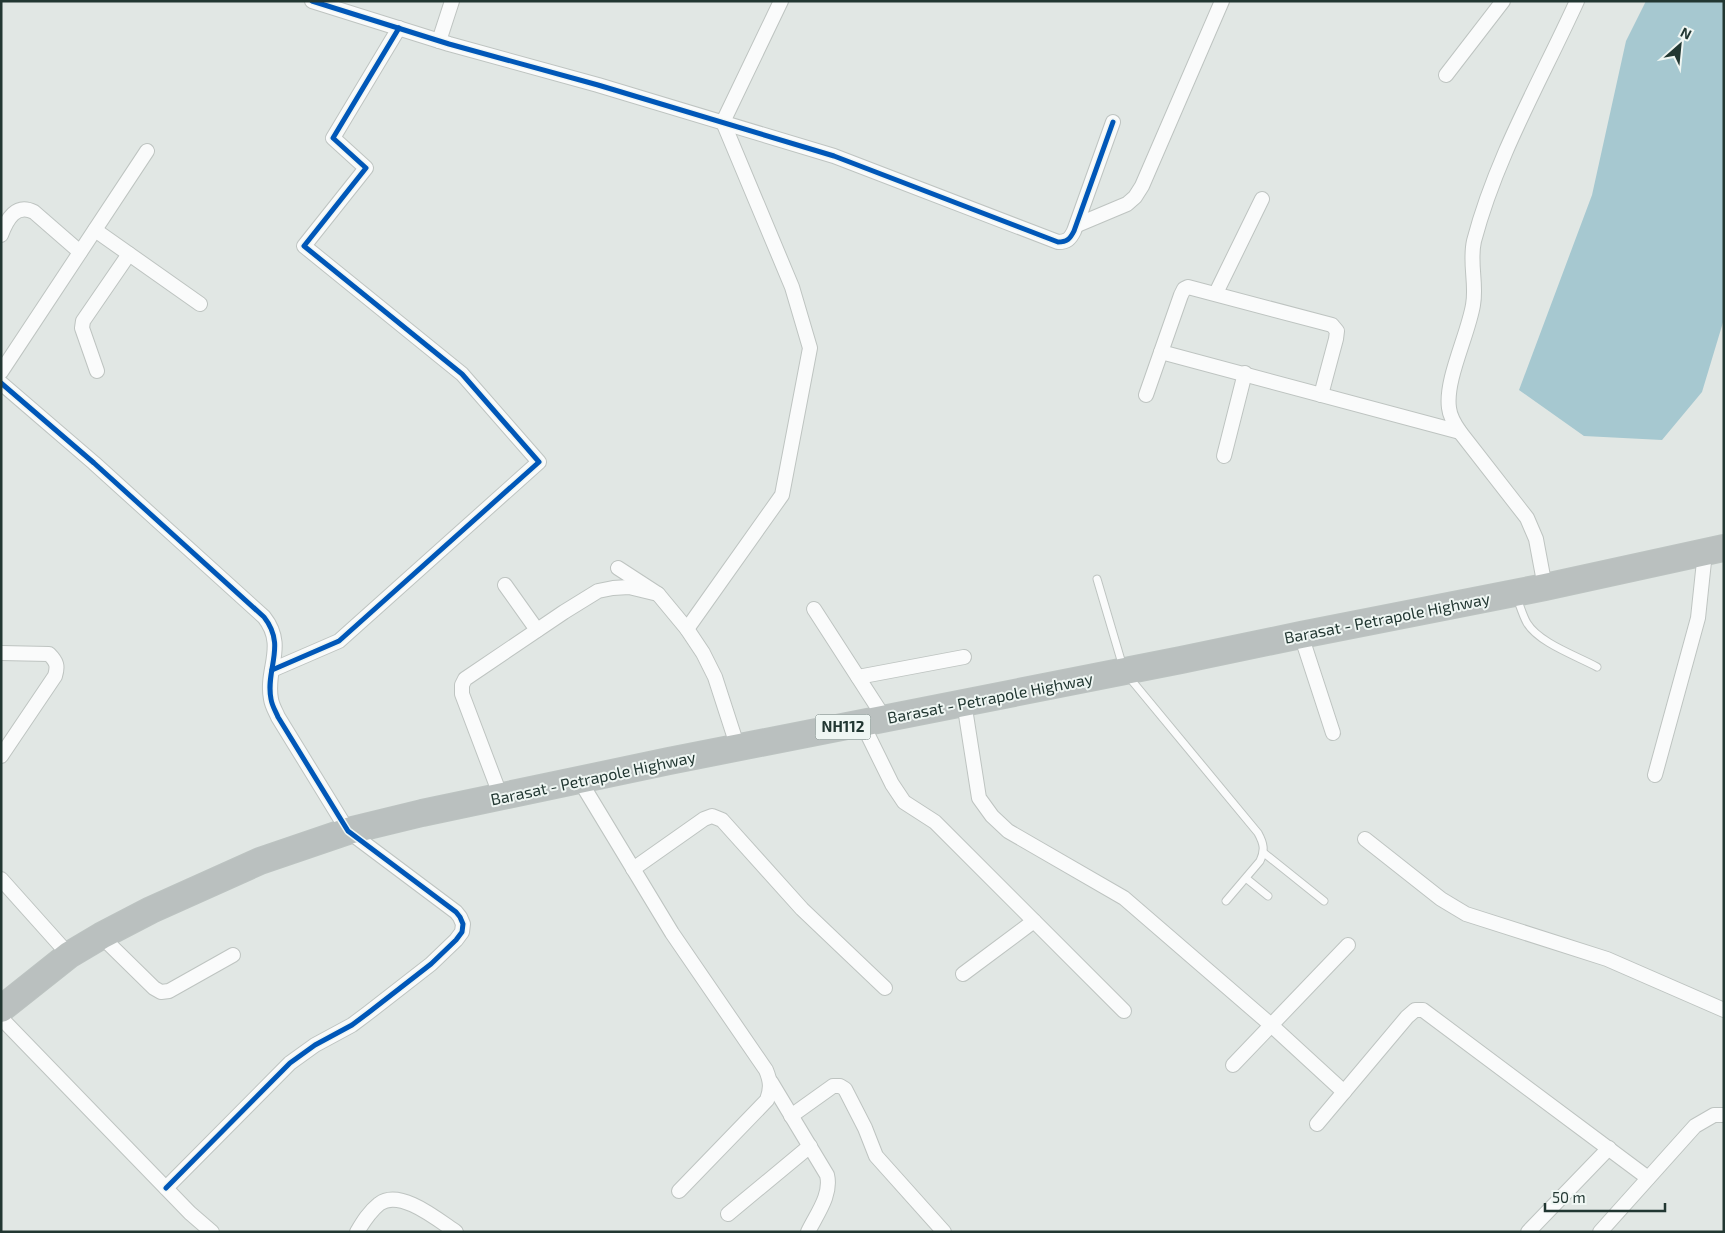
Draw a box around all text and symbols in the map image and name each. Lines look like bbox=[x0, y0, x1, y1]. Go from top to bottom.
north arrow bbox=[1655, 20, 1705, 70]
text: N bbox=[1678, 23, 1694, 43]
street label: Barasat - Petrapole Highway bbox=[1283, 588, 1492, 647]
street label: Barasat - Petrapole Highway bbox=[886, 668, 1095, 727]
road number: NH112 bbox=[816, 714, 870, 740]
street label: Barasat - Petrapole Highway bbox=[489, 746, 698, 809]
scale bar bbox=[1545, 1180, 1665, 1212]
text: 50 m bbox=[1552, 1188, 1586, 1206]

